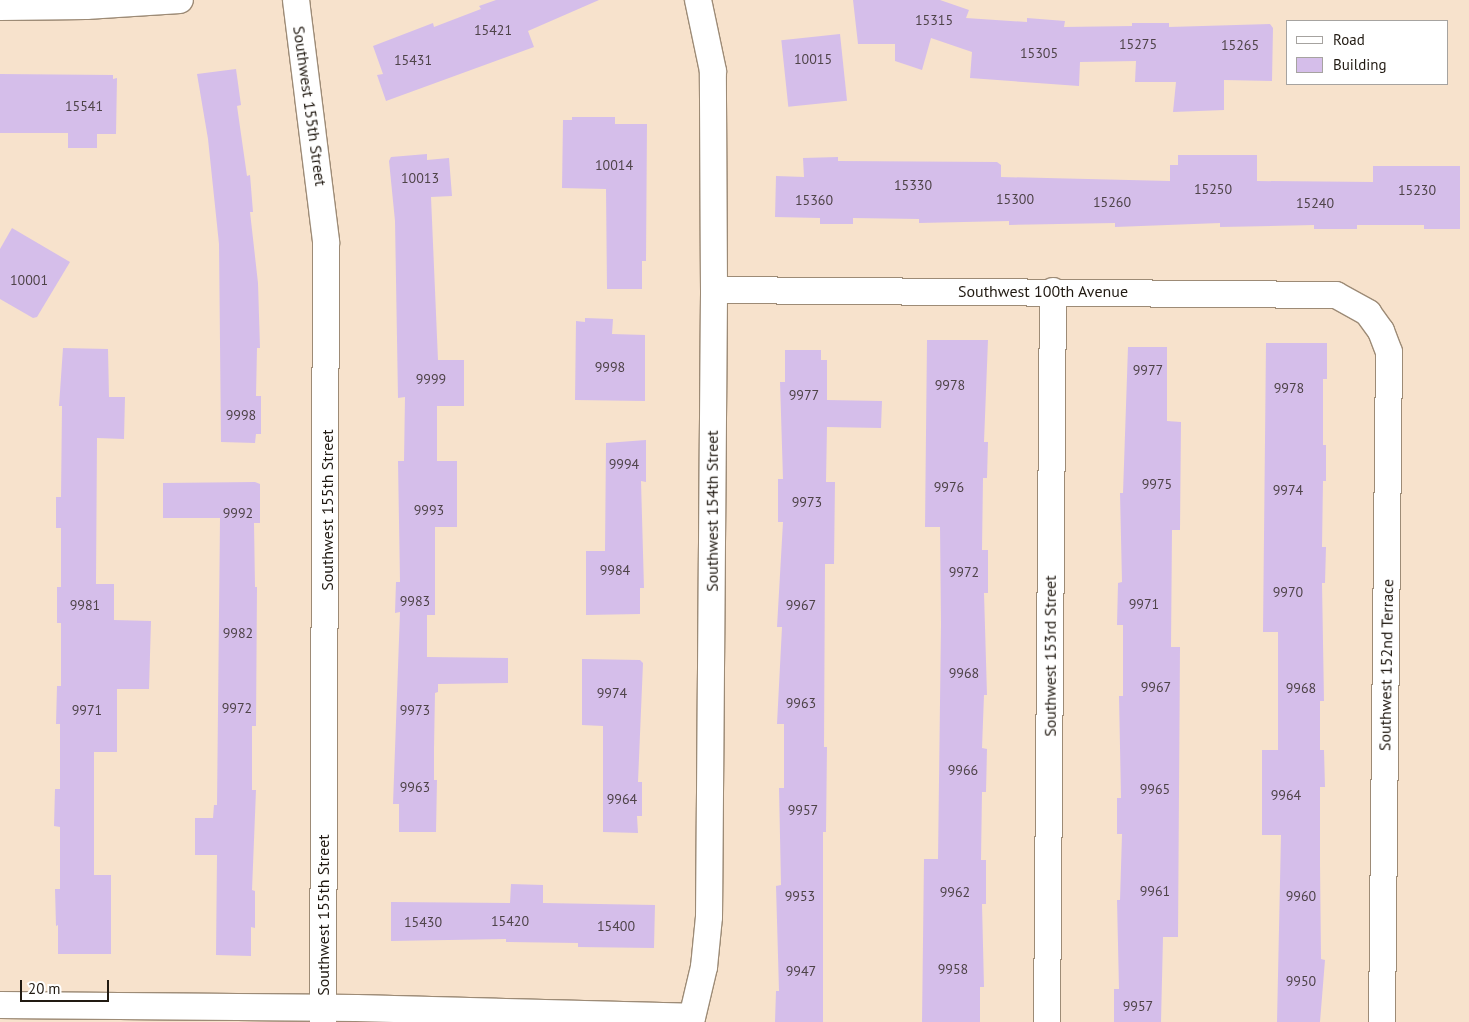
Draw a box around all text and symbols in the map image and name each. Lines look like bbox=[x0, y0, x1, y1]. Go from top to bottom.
house number: 15315 bbox=[915, 12, 953, 28]
legend bbox=[1286, 20, 1449, 85]
house number: 15421 bbox=[474, 22, 512, 38]
street label: Southwest 155th Street bbox=[289, 25, 331, 187]
text: Road bbox=[1333, 30, 1365, 49]
house number: 15275 bbox=[1119, 36, 1157, 52]
house number: 15265 bbox=[1221, 37, 1259, 53]
house number: 15305 bbox=[1020, 45, 1058, 61]
house number: 10015 bbox=[794, 51, 832, 67]
house number: 15431 bbox=[394, 52, 432, 68]
text: Building bbox=[1333, 55, 1387, 74]
house number: 15541 bbox=[65, 98, 103, 114]
house number: 10014 bbox=[595, 157, 633, 173]
house number: 10013 bbox=[401, 170, 439, 186]
house number: 15330 bbox=[894, 177, 932, 193]
house number: 15250 bbox=[1194, 181, 1232, 197]
house number: 15230 bbox=[1398, 182, 1436, 198]
house number: 15300 bbox=[996, 191, 1034, 207]
house number: 15360 bbox=[795, 192, 833, 208]
house number: 15260 bbox=[1093, 194, 1131, 210]
house number: 15240 bbox=[1296, 195, 1334, 211]
house number: 10001 bbox=[10, 272, 48, 288]
street label: Southwest 100th Avenue bbox=[958, 281, 1128, 301]
house number: 9998 bbox=[595, 359, 625, 375]
house number: 9977 bbox=[1133, 362, 1163, 378]
house number: 9999 bbox=[416, 371, 446, 387]
house number: 9978 bbox=[935, 377, 965, 393]
house number: 9978 bbox=[1274, 380, 1304, 396]
house number: 9977 bbox=[789, 387, 819, 403]
house number: 9998 bbox=[226, 407, 256, 423]
street label: Southwest 155th Street bbox=[317, 429, 337, 591]
street label: Southwest 154th Street bbox=[702, 430, 722, 592]
house number: 9994 bbox=[609, 456, 639, 472]
house number: 9975 bbox=[1142, 476, 1172, 492]
house number: 9976 bbox=[934, 479, 964, 495]
house number: 9974 bbox=[1273, 482, 1303, 498]
house number: 9973 bbox=[792, 494, 822, 510]
house number: 9993 bbox=[414, 502, 444, 518]
house number: 9992 bbox=[223, 505, 253, 521]
house number: 9984 bbox=[600, 562, 630, 578]
house number: 9972 bbox=[949, 564, 979, 580]
street label: Southwest 153rd Street bbox=[1040, 575, 1060, 737]
street label: Southwest 152nd Terrace bbox=[1375, 579, 1397, 751]
house number: 9970 bbox=[1273, 584, 1303, 600]
house number: 9983 bbox=[400, 593, 430, 609]
house number: 9971 bbox=[1129, 596, 1159, 612]
house number: 9981 bbox=[70, 597, 100, 613]
house number: 9967 bbox=[786, 597, 816, 613]
house number: 9982 bbox=[223, 625, 253, 641]
house number: 9968 bbox=[949, 665, 979, 681]
house number: 9967 bbox=[1141, 679, 1171, 695]
house number: 9968 bbox=[1286, 680, 1316, 696]
house number: 9974 bbox=[597, 685, 627, 701]
house number: 9963 bbox=[786, 695, 816, 711]
house number: 9972 bbox=[222, 700, 252, 716]
house number: 9971 bbox=[72, 702, 102, 718]
house number: 9973 bbox=[400, 702, 430, 718]
house number: 9966 bbox=[948, 762, 978, 778]
house number: 9963 bbox=[400, 779, 430, 795]
house number: 9965 bbox=[1140, 781, 1170, 797]
house number: 9964 bbox=[1271, 787, 1301, 803]
house number: 9964 bbox=[607, 791, 637, 807]
house number: 9957 bbox=[788, 802, 818, 818]
street label: Southwest 155th Street bbox=[313, 834, 333, 996]
house number: 9961 bbox=[1140, 883, 1170, 899]
house number: 9962 bbox=[940, 884, 970, 900]
house number: 9953 bbox=[785, 888, 815, 904]
house number: 9960 bbox=[1286, 888, 1316, 904]
house number: 15420 bbox=[491, 913, 529, 929]
house number: 15430 bbox=[404, 914, 442, 930]
house number: 15400 bbox=[597, 918, 635, 934]
house number: 9958 bbox=[938, 961, 968, 977]
house number: 9947 bbox=[786, 963, 816, 979]
scale bar bbox=[22, 970, 111, 1002]
house number: 9950 bbox=[1286, 973, 1316, 989]
text: 20 m bbox=[28, 979, 61, 998]
house number: 9957 bbox=[1123, 998, 1153, 1014]

